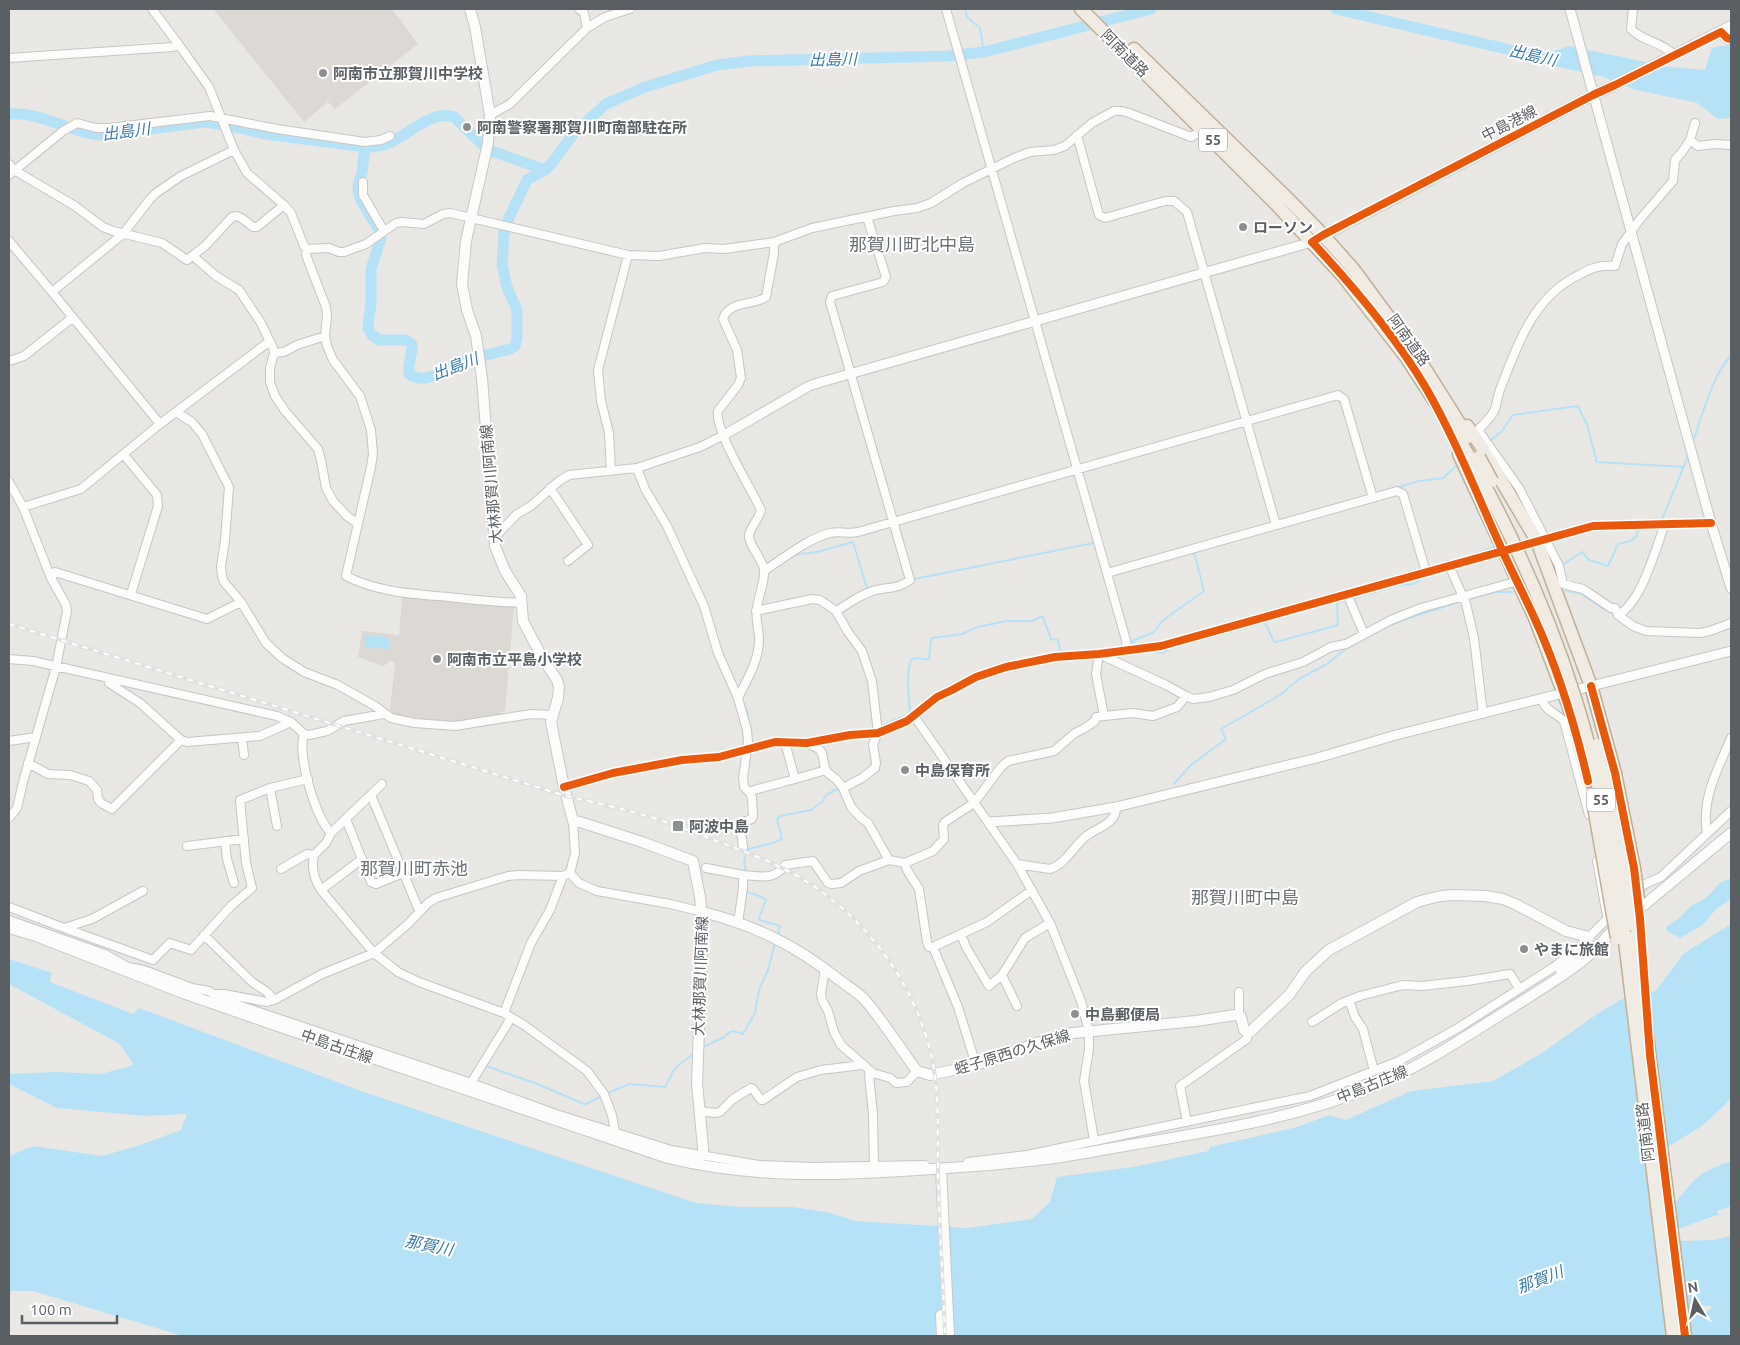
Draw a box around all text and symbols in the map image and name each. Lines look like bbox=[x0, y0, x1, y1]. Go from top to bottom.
street label: 阿南道路 bbox=[1098, 26, 1152, 80]
water label: 出島川 bbox=[1508, 41, 1560, 70]
water label: 出島川 bbox=[809, 50, 859, 68]
place label: 阿南市立那賀川中学校 bbox=[333, 65, 483, 82]
marker: 阿南市立那賀川中学校 bbox=[317, 67, 329, 79]
street label: 中島港線 bbox=[1478, 102, 1540, 144]
water label: 出島川 bbox=[101, 119, 153, 143]
place label: 阿南警察署那賀川町南部駐在所 bbox=[477, 119, 687, 136]
marker: 阿南警察署那賀川町南部駐在所 bbox=[461, 121, 473, 133]
road number: 55 bbox=[1199, 128, 1227, 152]
place label: ローソン bbox=[1253, 219, 1313, 236]
marker: ローソン bbox=[1237, 221, 1249, 233]
district label: 那賀川町北中島 bbox=[849, 234, 975, 254]
street label: 阿南道路 bbox=[1384, 311, 1434, 369]
water label: 出島川 bbox=[429, 348, 482, 383]
street label: 大林那賀川阿南線 bbox=[477, 423, 505, 545]
place label: 阿南市立平島小学校 bbox=[447, 651, 582, 668]
marker: 阿南市立平島小学校 bbox=[431, 653, 443, 665]
place label: 中島保育所 bbox=[915, 762, 990, 779]
marker: 中島保育所 bbox=[899, 764, 911, 776]
road number: 55 bbox=[1587, 788, 1615, 812]
place label: 阿波中島 bbox=[689, 818, 749, 835]
marker: 阿波中島 bbox=[671, 819, 685, 833]
district label: 那賀川町赤池 bbox=[360, 858, 468, 878]
district label: 那賀川町中島 bbox=[1191, 887, 1299, 907]
street label: 大林那賀川阿南線 bbox=[689, 916, 711, 1036]
place label: やまに旅館 bbox=[1534, 941, 1609, 958]
marker: やまに旅館 bbox=[1518, 943, 1530, 955]
place label: 中島郵便局 bbox=[1085, 1006, 1160, 1023]
marker: 中島郵便局 bbox=[1069, 1008, 1081, 1020]
street label: 中島古庄線 bbox=[299, 1026, 375, 1066]
street label: 蛭子原西の久保線 bbox=[952, 1026, 1072, 1078]
street label: 中島古庄線 bbox=[1334, 1062, 1410, 1106]
street label: 阿南道路 bbox=[1633, 1101, 1657, 1163]
water label: 那賀川 bbox=[404, 1232, 456, 1259]
water label: 那賀川 bbox=[1514, 1261, 1567, 1296]
north arrow bbox=[1670, 1275, 1720, 1325]
text: N bbox=[1687, 1278, 1699, 1296]
scale bar bbox=[22, 1292, 118, 1324]
text: 100 m bbox=[30, 1301, 72, 1318]

